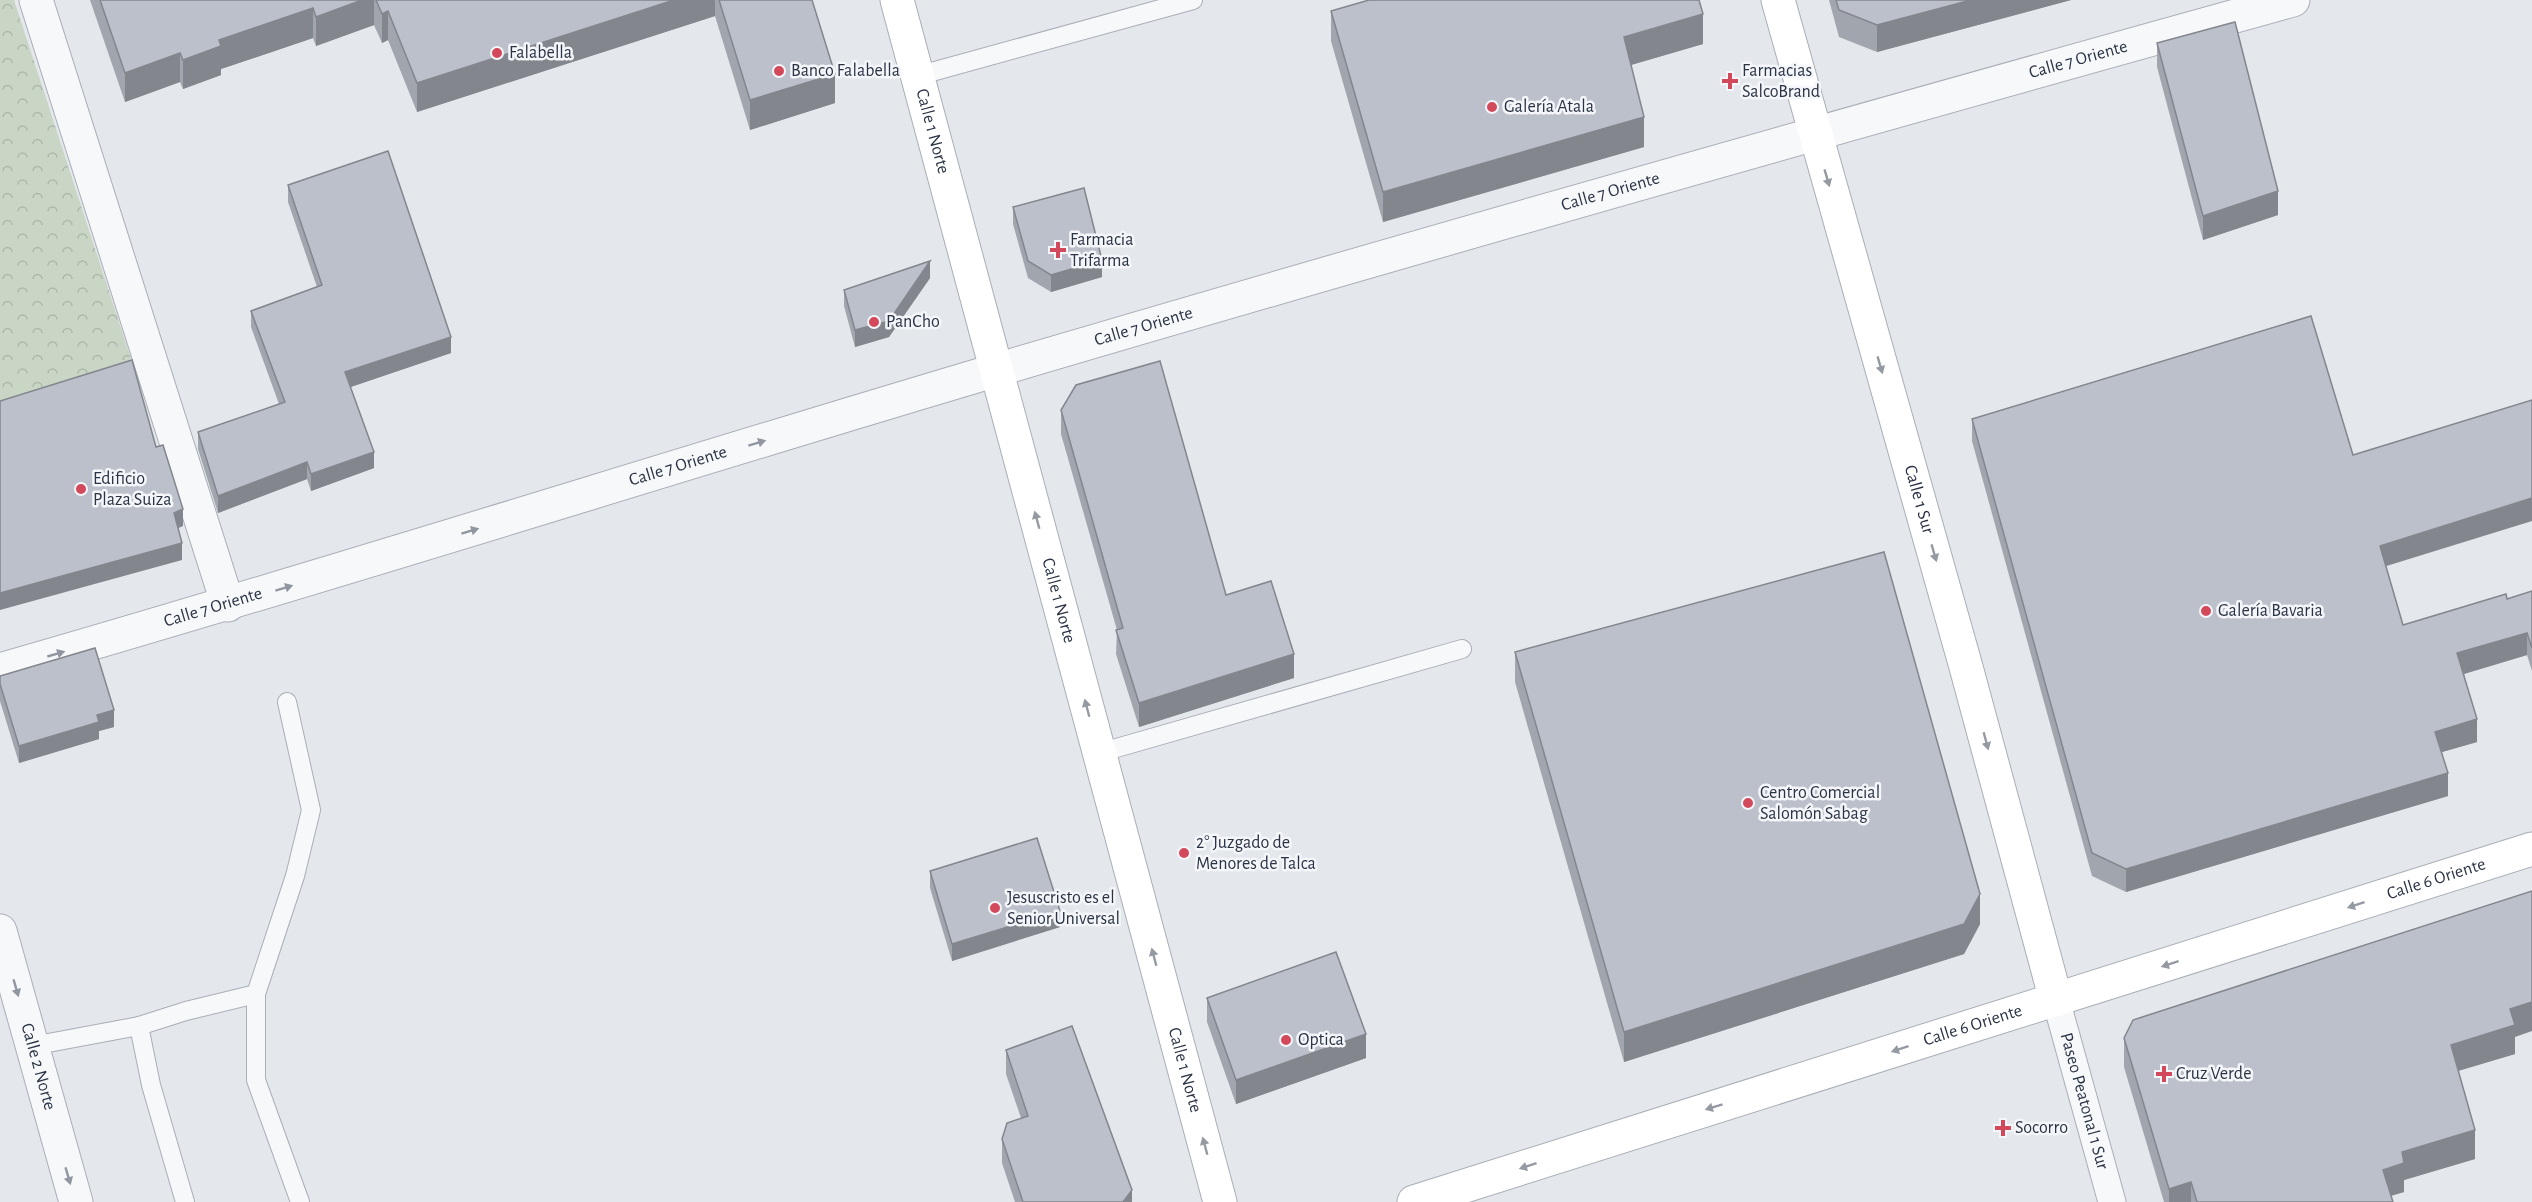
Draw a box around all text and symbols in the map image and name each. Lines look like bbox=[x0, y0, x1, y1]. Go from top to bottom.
street label: Calle 7 Oriente bbox=[2027, 38, 2129, 82]
place label: Falabella bbox=[509, 44, 572, 62]
marker: Falabella bbox=[490, 46, 504, 60]
place label: Banco Falabella bbox=[791, 62, 900, 80]
place label: Farmacias SalcoBrand bbox=[1742, 62, 1820, 101]
marker: Banco Falabella bbox=[772, 64, 786, 78]
marker: Farmacias SalcoBrand bbox=[1723, 74, 1737, 88]
street label: Calle 1 Norte bbox=[912, 87, 952, 176]
place label: Galería Atala bbox=[1504, 98, 1594, 116]
marker: Galería Atala bbox=[1485, 100, 1499, 114]
street label: Calle 7 Oriente bbox=[1559, 169, 1662, 215]
one-way arrow bbox=[1823, 169, 1832, 187]
place label: Farmacia Trifarma bbox=[1070, 231, 1134, 270]
marker: Farmacia Trifarma bbox=[1051, 243, 1065, 257]
street label: Calle 7 Oriente bbox=[1092, 304, 1195, 350]
place label: PanCho bbox=[886, 313, 940, 331]
marker: PanCho bbox=[867, 315, 881, 329]
one-way arrow bbox=[1876, 356, 1886, 375]
one-way arrow bbox=[748, 438, 766, 447]
street label: Calle 7 Oriente bbox=[627, 443, 729, 490]
street label: Calle 1 Sur bbox=[1901, 463, 1937, 536]
place label: Edificio Plaza Suiza bbox=[93, 470, 172, 509]
marker: Edificio Plaza Suiza bbox=[74, 482, 88, 496]
one-way arrow bbox=[1031, 511, 1041, 529]
one-way arrow bbox=[461, 526, 479, 535]
one-way arrow bbox=[1930, 544, 1939, 562]
street label: Calle 1 Norte bbox=[1038, 556, 1078, 645]
one-way arrow bbox=[275, 583, 293, 592]
street label: Calle 7 Oriente bbox=[162, 584, 264, 631]
place label: Galería Bavaria bbox=[2218, 602, 2323, 620]
marker: Galería Bavaria bbox=[2199, 604, 2213, 618]
one-way arrow bbox=[47, 649, 65, 658]
one-way arrow bbox=[1082, 699, 1091, 717]
one-way arrow bbox=[1982, 732, 1991, 750]
place label: Centro Comercial Salomón Sabag bbox=[1760, 784, 1880, 823]
marker: Centro Comercial Salomón Sabag bbox=[1741, 796, 1755, 810]
place label: 2° Juzgado de Menores de Talca bbox=[1196, 834, 1316, 873]
marker: 2° Juzgado de Menores de Talca bbox=[1177, 846, 1191, 860]
street label: Calle 6 Oriente bbox=[2385, 855, 2488, 903]
place label: Jesuscristo es el Senior Universal bbox=[1007, 889, 1120, 928]
one-way arrow bbox=[2347, 900, 2365, 910]
marker: Jesuscristo es el Senior Universal bbox=[988, 901, 1002, 915]
one-way arrow bbox=[1149, 948, 1159, 966]
one-way arrow bbox=[2161, 960, 2179, 969]
one-way arrow bbox=[12, 979, 21, 997]
street label: Calle 6 Oriente bbox=[1921, 1002, 2024, 1050]
street label: Calle 2 Norte bbox=[17, 1021, 59, 1112]
street label: Calle 1 Norte bbox=[1165, 1026, 1205, 1115]
place label: Optica bbox=[1298, 1031, 1344, 1049]
street label: Paseo Peatonal 1 Sur bbox=[2057, 1031, 2112, 1172]
marker: Optica bbox=[1279, 1033, 1293, 1047]
one-way arrow bbox=[1891, 1045, 1909, 1054]
place label: Cruz Verde bbox=[2176, 1065, 2251, 1083]
marker: Cruz Verde bbox=[2157, 1067, 2171, 1081]
one-way arrow bbox=[1705, 1103, 1723, 1113]
place label: Socorro bbox=[2015, 1119, 2068, 1137]
marker: Socorro bbox=[1996, 1121, 2010, 1135]
one-way arrow bbox=[1200, 1136, 1209, 1154]
one-way arrow bbox=[1519, 1162, 1537, 1171]
one-way arrow bbox=[64, 1167, 73, 1185]

